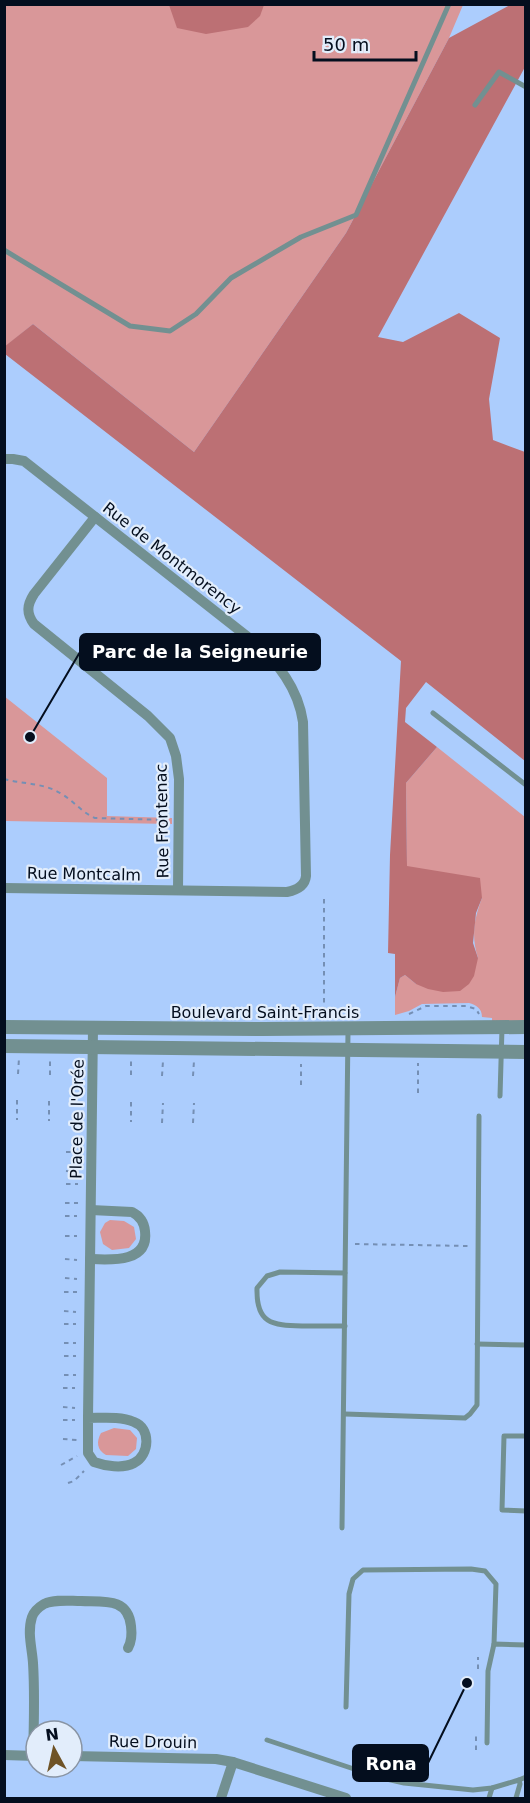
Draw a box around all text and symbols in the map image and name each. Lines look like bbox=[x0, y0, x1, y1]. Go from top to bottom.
scale bar bbox=[314, 24, 416, 62]
text: 50 m bbox=[323, 34, 369, 55]
street label: Rue de Montmorency bbox=[99, 498, 245, 618]
callout: Parc de la Seigneurie bbox=[80, 634, 320, 670]
text: Parc de la Seigneurie bbox=[92, 641, 308, 662]
street label: Rue Frontenac bbox=[152, 764, 172, 878]
street label: Rue Montcalm bbox=[27, 864, 141, 884]
street label: Boulevard Saint-Francis bbox=[171, 1003, 359, 1022]
street label: Place de l'Orée bbox=[66, 1059, 88, 1179]
north arrow bbox=[24, 1719, 84, 1779]
text: N bbox=[44, 1724, 60, 1745]
street label: Rue Drouin bbox=[109, 1732, 197, 1752]
callout: Rona bbox=[353, 1745, 428, 1781]
text: Rona bbox=[365, 1753, 417, 1774]

